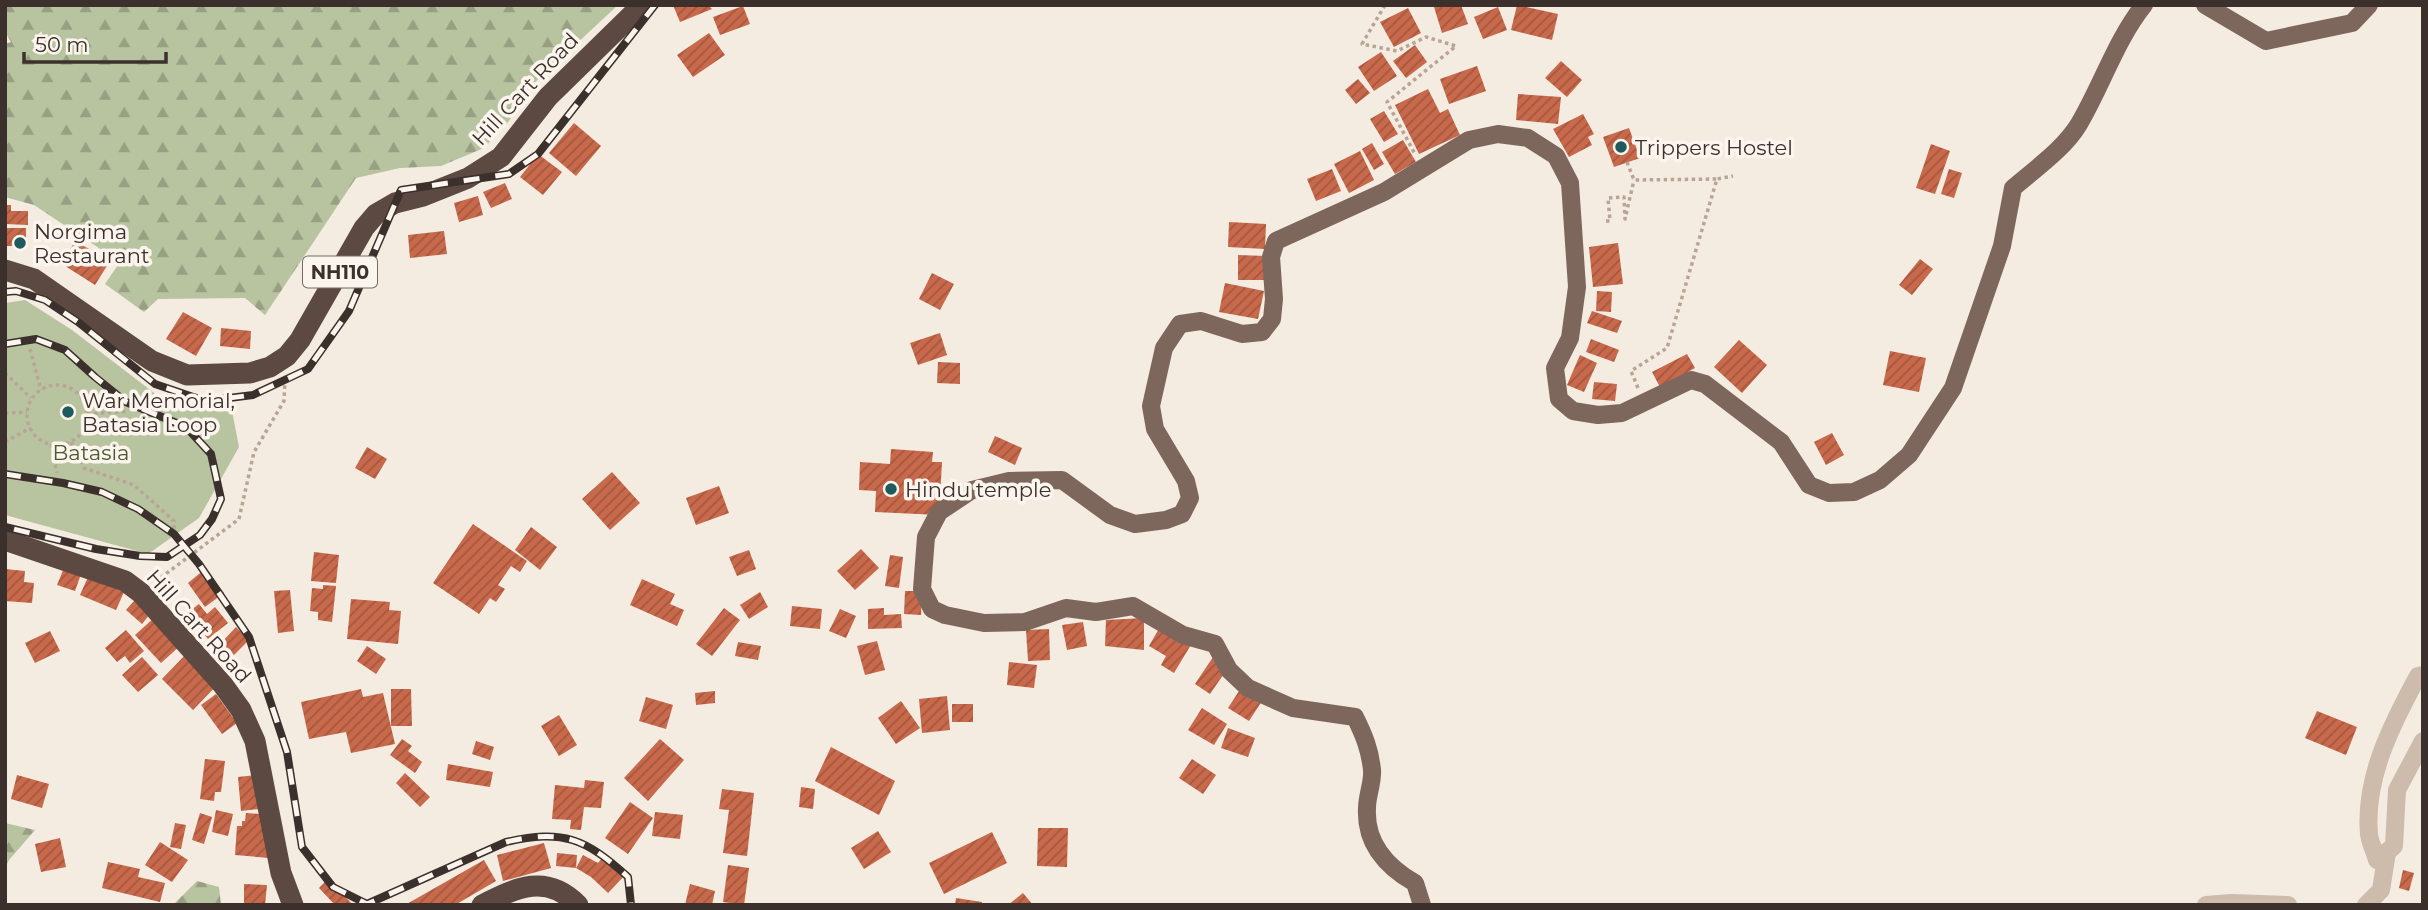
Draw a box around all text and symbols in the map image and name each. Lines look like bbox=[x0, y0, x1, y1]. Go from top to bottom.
scale bar bbox=[24, 21, 166, 65]
street label: Hill Cart Road bbox=[467, 28, 583, 150]
text: 50 m bbox=[35, 32, 89, 57]
place label: Trippers Hostel bbox=[1635, 135, 1793, 160]
marker: Trippers Hostel bbox=[1613, 139, 1629, 155]
place label: Norgima Restaurant bbox=[34, 219, 149, 268]
marker: Norgima Restaurant bbox=[12, 235, 28, 251]
road number: NH110 bbox=[303, 256, 377, 288]
place label: War Memorial, Batasia Loop bbox=[82, 388, 235, 437]
marker: War Memorial, Batasia Loop bbox=[60, 404, 76, 420]
park label: Batasia bbox=[52, 440, 130, 465]
place label: Hindu temple bbox=[905, 477, 1051, 502]
marker: Hindu temple bbox=[883, 481, 899, 497]
street label: Hill Cart Road bbox=[141, 564, 257, 688]

